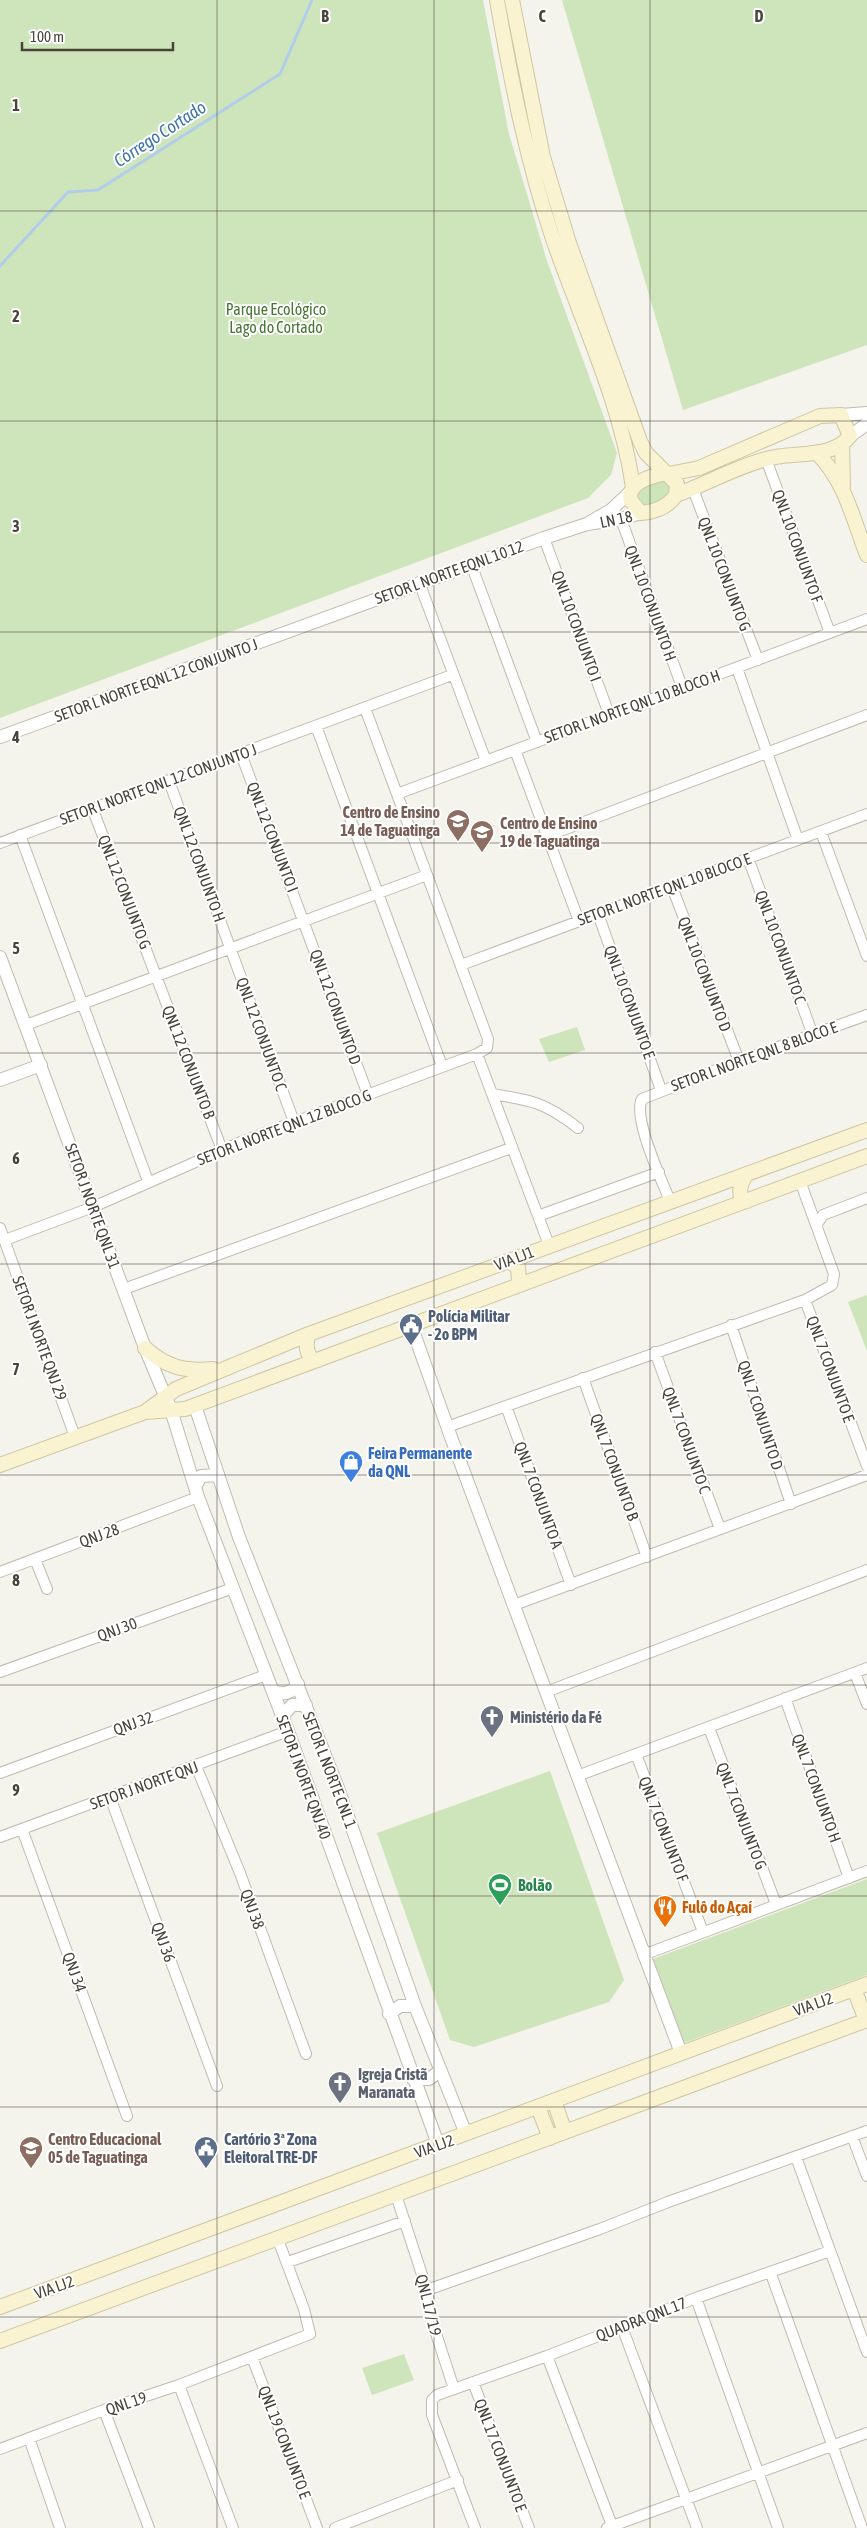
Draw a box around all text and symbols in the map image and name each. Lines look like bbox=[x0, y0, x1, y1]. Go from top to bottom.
text: B bbox=[321, 7, 329, 25]
text: C bbox=[538, 7, 546, 25]
text: D bbox=[755, 7, 764, 25]
scale bar bbox=[22, 20, 174, 52]
text: 100 m bbox=[30, 28, 64, 45]
text: 1 bbox=[12, 96, 20, 114]
water label: Córrego Cortado bbox=[110, 96, 210, 171]
park label: Parque Ecológico Lago do Cortado bbox=[226, 300, 326, 337]
text: 2 bbox=[12, 307, 20, 325]
street label: QNL 10 CONJUNTO F bbox=[769, 487, 827, 605]
street label: LN 18 bbox=[598, 507, 634, 531]
street label: QNL 10 CONJUNTO G bbox=[695, 514, 755, 634]
text: 3 bbox=[12, 517, 20, 535]
street label: SETOR L NORTE EQNL 10 12 bbox=[372, 537, 526, 607]
street label: QNL 10 CONJUNTO H bbox=[622, 543, 680, 663]
street label: QNL 10 CONJUNTO I bbox=[549, 568, 605, 684]
street label: SETOR L NORTE EQNL 12 CONJUNTO J bbox=[52, 635, 260, 725]
street label: SETOR L NORTE QNL 10 BLOCO H bbox=[542, 666, 722, 746]
text: 4 bbox=[11, 728, 20, 746]
street label: SETOR L NORTE QNL 12 CONJUNTO J bbox=[57, 740, 259, 828]
street label: QNL 12 CONJUNTO I bbox=[244, 779, 302, 895]
place label: Centro de Ensino 14 de Taguatinga bbox=[340, 803, 440, 839]
street label: QNL 12 CONJUNTO H bbox=[171, 804, 229, 924]
school or university icon: Centro de Ensino 14 de Taguatinga bbox=[445, 808, 471, 842]
place label: Centro de Ensino 19 de Taguatinga bbox=[500, 814, 600, 850]
school or university icon: Centro de Ensino 19 de Taguatinga bbox=[469, 819, 495, 853]
street label: QNL 12 CONJUNTO G bbox=[95, 832, 155, 952]
street label: SETOR L NORTE QNL 10 BLOCO E bbox=[575, 849, 753, 929]
street label: QNL 10 CONJUNTO C bbox=[752, 888, 810, 1006]
street label: QNL 10 CONJUNTO D bbox=[675, 914, 735, 1034]
text: 5 bbox=[12, 939, 20, 957]
street label: QNL 10 CONJUNTO E bbox=[601, 943, 659, 1061]
street label: QNL 12 CONJUNTO D bbox=[307, 947, 365, 1067]
street label: QNL 12 CONJUNTO C bbox=[233, 975, 291, 1093]
street label: QNL 12 CONJUNTO B bbox=[159, 1003, 219, 1122]
street label: SETOR L NORTE QNL 8 BLOCO E bbox=[668, 1017, 840, 1095]
street label: SETOR L NORTE QNL 12 BLOCO G bbox=[194, 1085, 374, 1169]
street label: SETOR J NORTE QNL 31 bbox=[62, 1141, 124, 1271]
text: 6 bbox=[12, 1149, 20, 1167]
street label: VIA LJ1 bbox=[492, 1242, 536, 1274]
street label: SETOR J NORTE QNJ 29 bbox=[9, 1273, 71, 1403]
place label: Polícia Militar - 2o BPM bbox=[428, 1307, 510, 1343]
public building icon: Polícia Militar - 2o BPM bbox=[398, 1312, 424, 1346]
street label: QNL 7 CONJUNTO E bbox=[803, 1313, 859, 1425]
street label: QNL 7 CONJUNTO D bbox=[735, 1358, 787, 1472]
text: 7 bbox=[12, 1360, 20, 1378]
street label: QNL 7 CONJUNTO C bbox=[659, 1384, 715, 1496]
street label: QNL 7 CONJUNTO B bbox=[587, 1411, 643, 1523]
street label: QNL 7 CONJUNTO A bbox=[511, 1439, 567, 1551]
place label: Feira Permanente da QNL bbox=[368, 1444, 472, 1480]
shop icon: Feira Permanente da QNL bbox=[338, 1449, 364, 1483]
street label: QNJ 28 bbox=[77, 1520, 121, 1550]
text: 8 bbox=[12, 1571, 20, 1589]
street label: QNJ 30 bbox=[95, 1614, 139, 1644]
church icon: Ministério da Fé bbox=[479, 1704, 505, 1738]
street label: QNJ 32 bbox=[111, 1708, 155, 1738]
place label: Ministério da Fé bbox=[510, 1708, 602, 1726]
street label: SETOR L NORTE CNL 1 bbox=[299, 1709, 361, 1831]
street label: SETOR J NORTE QNJ 40 bbox=[273, 1712, 335, 1842]
street label: QNL 7 CONJUNTO H bbox=[789, 1731, 845, 1845]
street label: SETOR J NORTE QNJ bbox=[87, 1757, 201, 1813]
street label: QNL 7 CONJUNTO G bbox=[713, 1760, 771, 1872]
street label: QNL 7 CONJUNTO F bbox=[636, 1774, 693, 1885]
text: 9 bbox=[12, 1781, 20, 1799]
sports icon: Bolão bbox=[487, 1872, 513, 1906]
place label: Bolão bbox=[518, 1876, 553, 1894]
street label: QNJ 38 bbox=[238, 1887, 268, 1931]
restaurant icon: Fulô do Açaí bbox=[652, 1894, 678, 1928]
place label: Fulô do Açaí bbox=[682, 1898, 752, 1916]
street label: QNJ 36 bbox=[149, 1920, 179, 1964]
street label: QNJ 34 bbox=[60, 1950, 90, 1994]
street label: VIA LJ2 bbox=[791, 1989, 835, 2019]
place label: Igreja Cristã Maranata bbox=[358, 2065, 428, 2101]
church icon: Igreja Cristã Maranata bbox=[327, 2070, 353, 2104]
place label: Centro Educacional 05 de Taguatinga bbox=[48, 2130, 162, 2166]
place label: Cartório 3ª Zona Eleitoral TRE-DF bbox=[224, 2130, 318, 2166]
street label: VIA LJ2 bbox=[412, 2131, 456, 2161]
school or university icon: Centro Educacional 05 de Taguatinga bbox=[18, 2135, 44, 2169]
public building icon: Cartório 3ª Zona Eleitoral TRE-DF bbox=[193, 2135, 219, 2169]
street label: VIA LJ2 bbox=[32, 2272, 76, 2302]
street label: QNL 17/19 bbox=[413, 2272, 445, 2338]
street label: QUADRA QNL 17 bbox=[593, 2293, 689, 2345]
street label: QNL 19 CONJUNTO E bbox=[255, 2383, 315, 2501]
street label: QNL 19 bbox=[103, 2388, 149, 2418]
street label: QNL 17 CONJUNTO E bbox=[471, 2396, 531, 2514]

